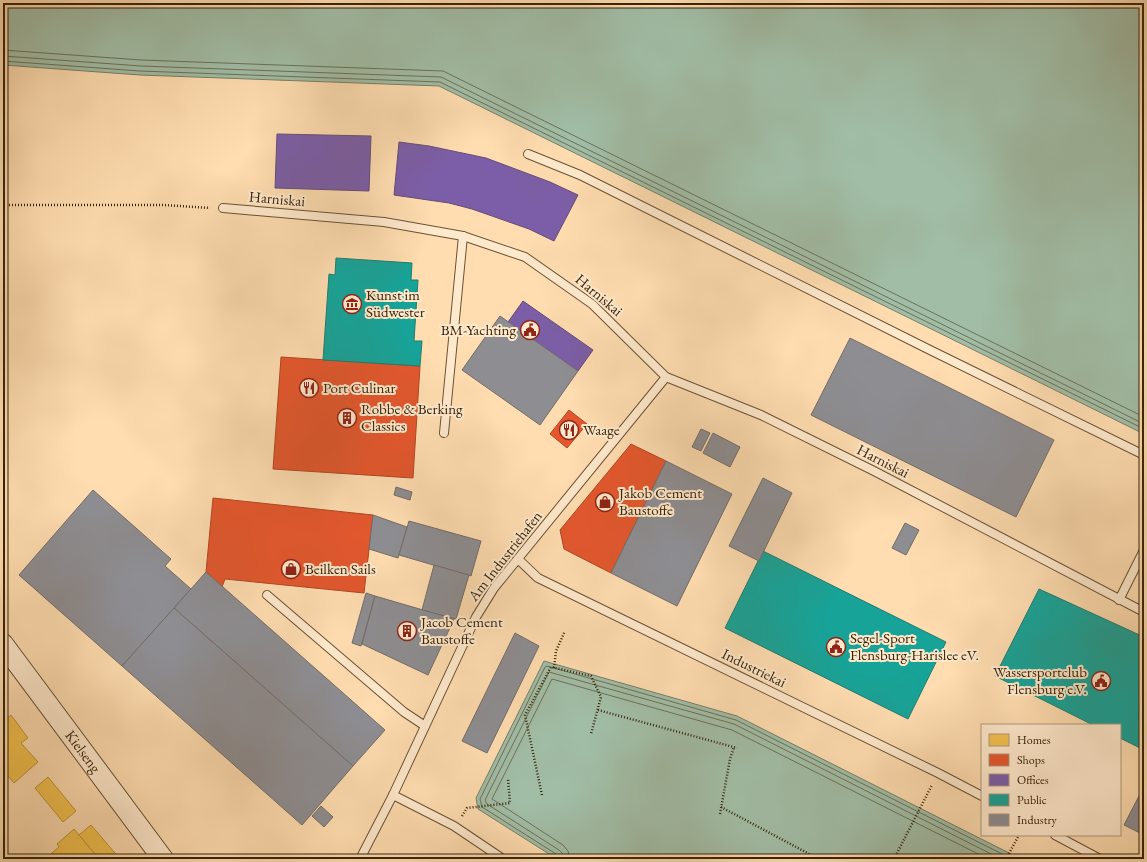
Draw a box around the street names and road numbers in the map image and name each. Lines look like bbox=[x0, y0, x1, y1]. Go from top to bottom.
street label: Harniskai bbox=[248, 187, 306, 210]
street label: Harniskai bbox=[572, 269, 627, 320]
street label: Harniskai bbox=[854, 439, 913, 482]
street label: Am Industriehafen bbox=[463, 507, 546, 605]
street label: Industriekai bbox=[719, 644, 790, 691]
street label: Kielseng bbox=[61, 726, 106, 777]

